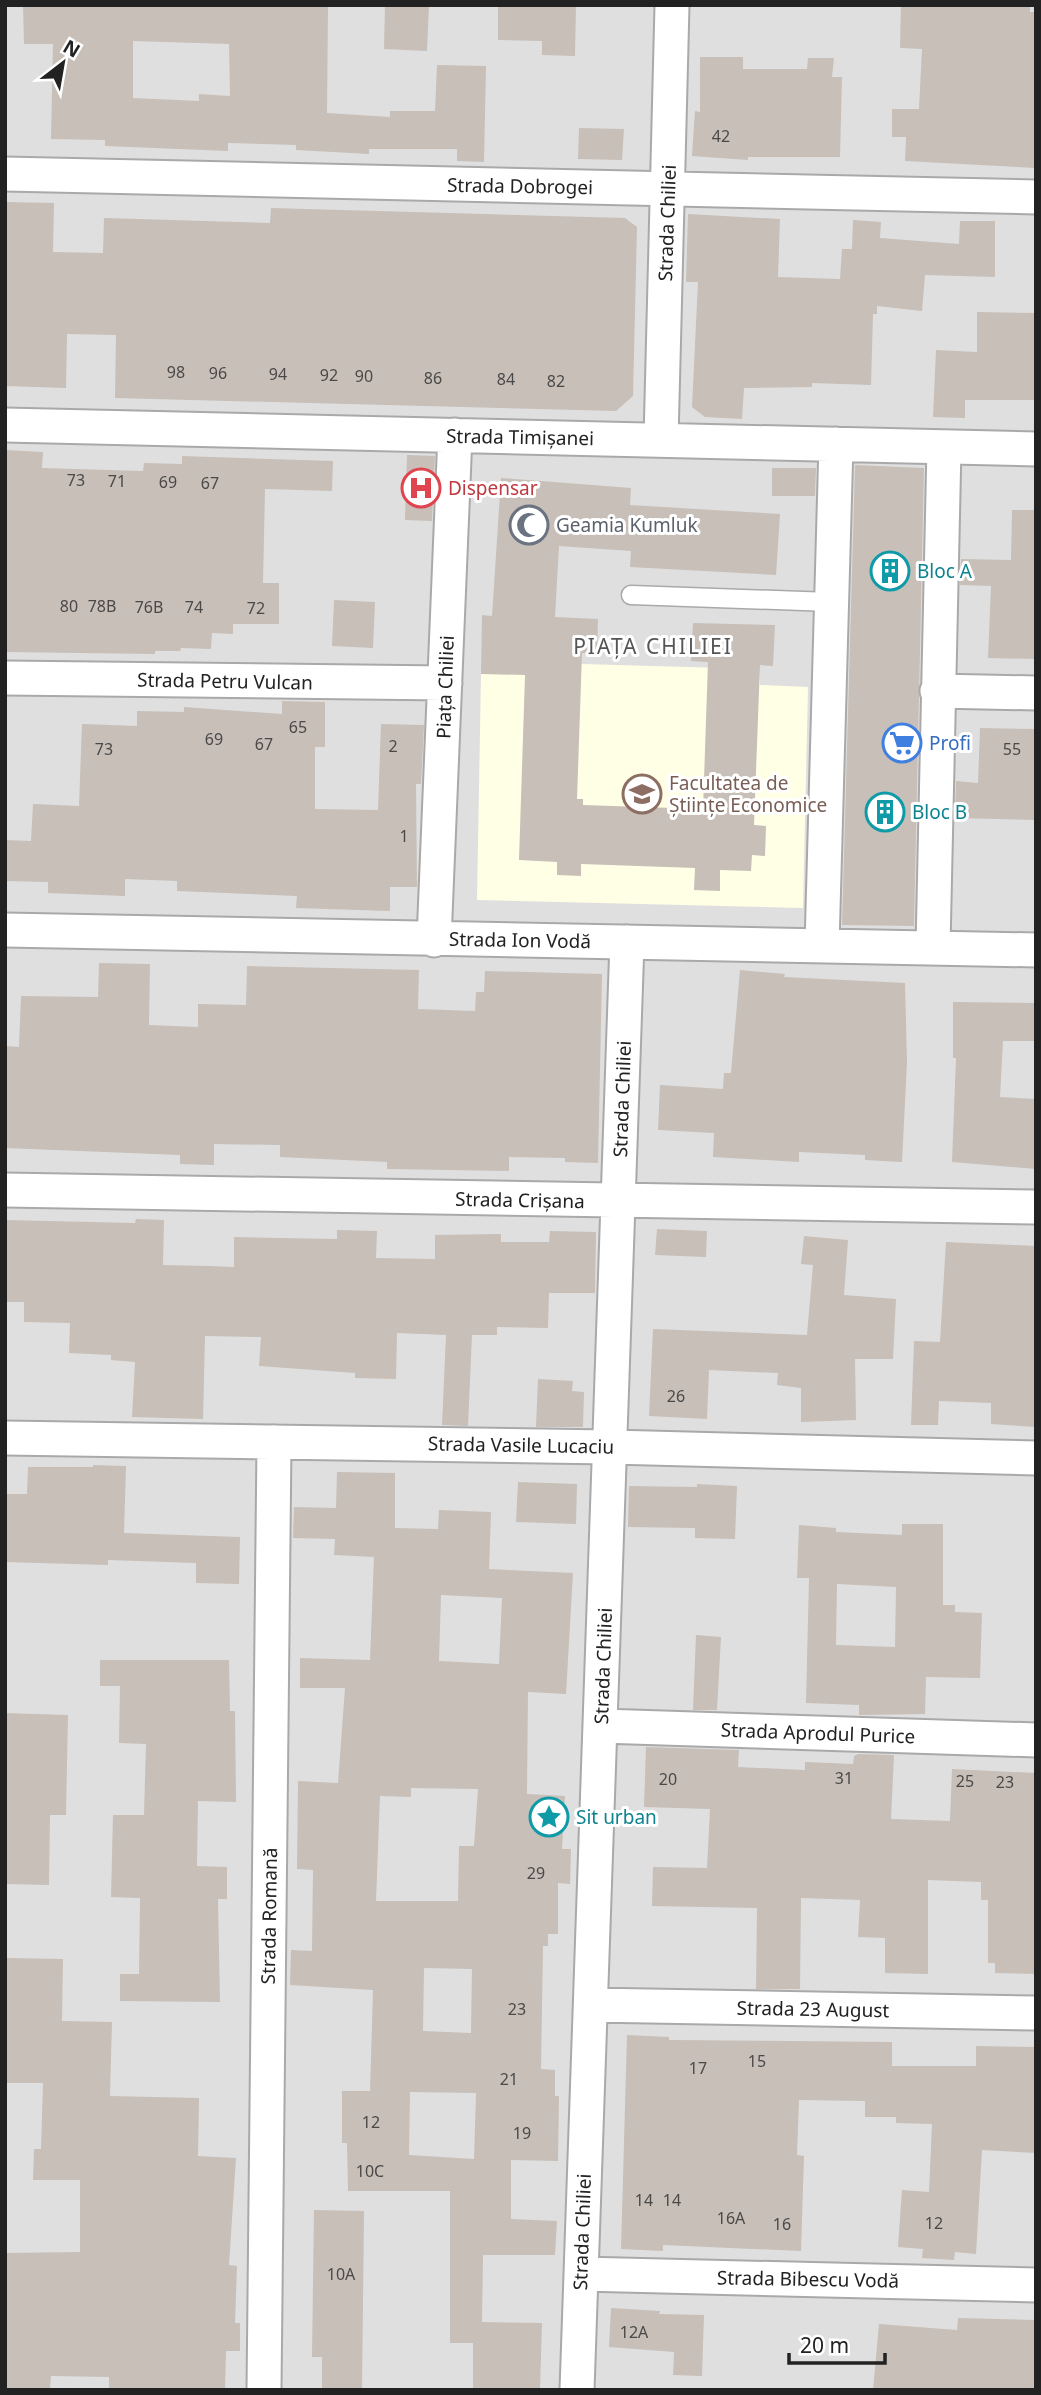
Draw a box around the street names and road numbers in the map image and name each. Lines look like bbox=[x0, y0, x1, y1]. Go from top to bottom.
street label: Strada Chiliei bbox=[652, 164, 682, 282]
street label: Strada Dobrogei bbox=[447, 172, 593, 200]
street label: Strada Timișanei bbox=[446, 423, 594, 451]
street label: Piața Chiliei bbox=[430, 635, 460, 739]
street label: Strada Petru Vulcan bbox=[137, 666, 313, 696]
street label: Strada Ion Vodă bbox=[449, 926, 591, 954]
street label: Strada Chiliei bbox=[607, 1040, 637, 1158]
street label: Strada Crișana bbox=[455, 1186, 585, 1214]
street label: Strada Vasile Lucaciu bbox=[428, 1430, 614, 1460]
street label: Strada Chiliei bbox=[588, 1607, 618, 1725]
street label: Strada Aprodul Purice bbox=[720, 1717, 916, 1749]
street label: Strada Romană bbox=[255, 1847, 283, 1985]
street label: Strada 23 August bbox=[736, 1995, 890, 2023]
street label: Strada Chiliei bbox=[567, 2173, 597, 2291]
street label: Strada Bibescu Vodă bbox=[717, 2264, 899, 2294]

